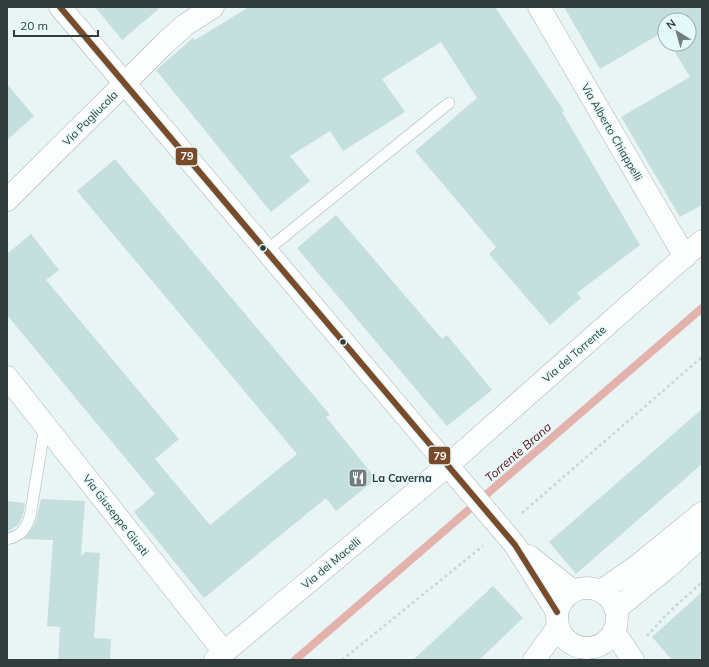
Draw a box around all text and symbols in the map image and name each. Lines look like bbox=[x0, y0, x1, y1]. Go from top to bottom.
scale bar bbox=[14, 12, 98, 38]
north arrow bbox=[657, 12, 697, 52]
text: N bbox=[663, 16, 679, 32]
text: 20 m bbox=[20, 18, 48, 33]
street label: Via Alberto Chiappelli bbox=[578, 81, 646, 183]
street label: Via Pagliucola bbox=[59, 87, 121, 149]
line badge: 79 bbox=[175, 147, 198, 166]
text: 79 bbox=[180, 149, 194, 163]
unlabelled marker bbox=[258, 243, 268, 253]
street label: Via del Torrente bbox=[539, 322, 609, 386]
unlabelled marker bbox=[338, 337, 348, 347]
water label: Torrente Brana bbox=[482, 419, 554, 485]
line badge: 79 bbox=[428, 446, 451, 465]
text: 79 bbox=[433, 449, 447, 463]
restaurant icon: La Caverna bbox=[347, 467, 369, 489]
place label: La Caverna bbox=[372, 471, 432, 485]
street label: Via Giuseppe Giusti bbox=[80, 472, 152, 558]
street label: Via dei Macelli bbox=[299, 534, 363, 592]

